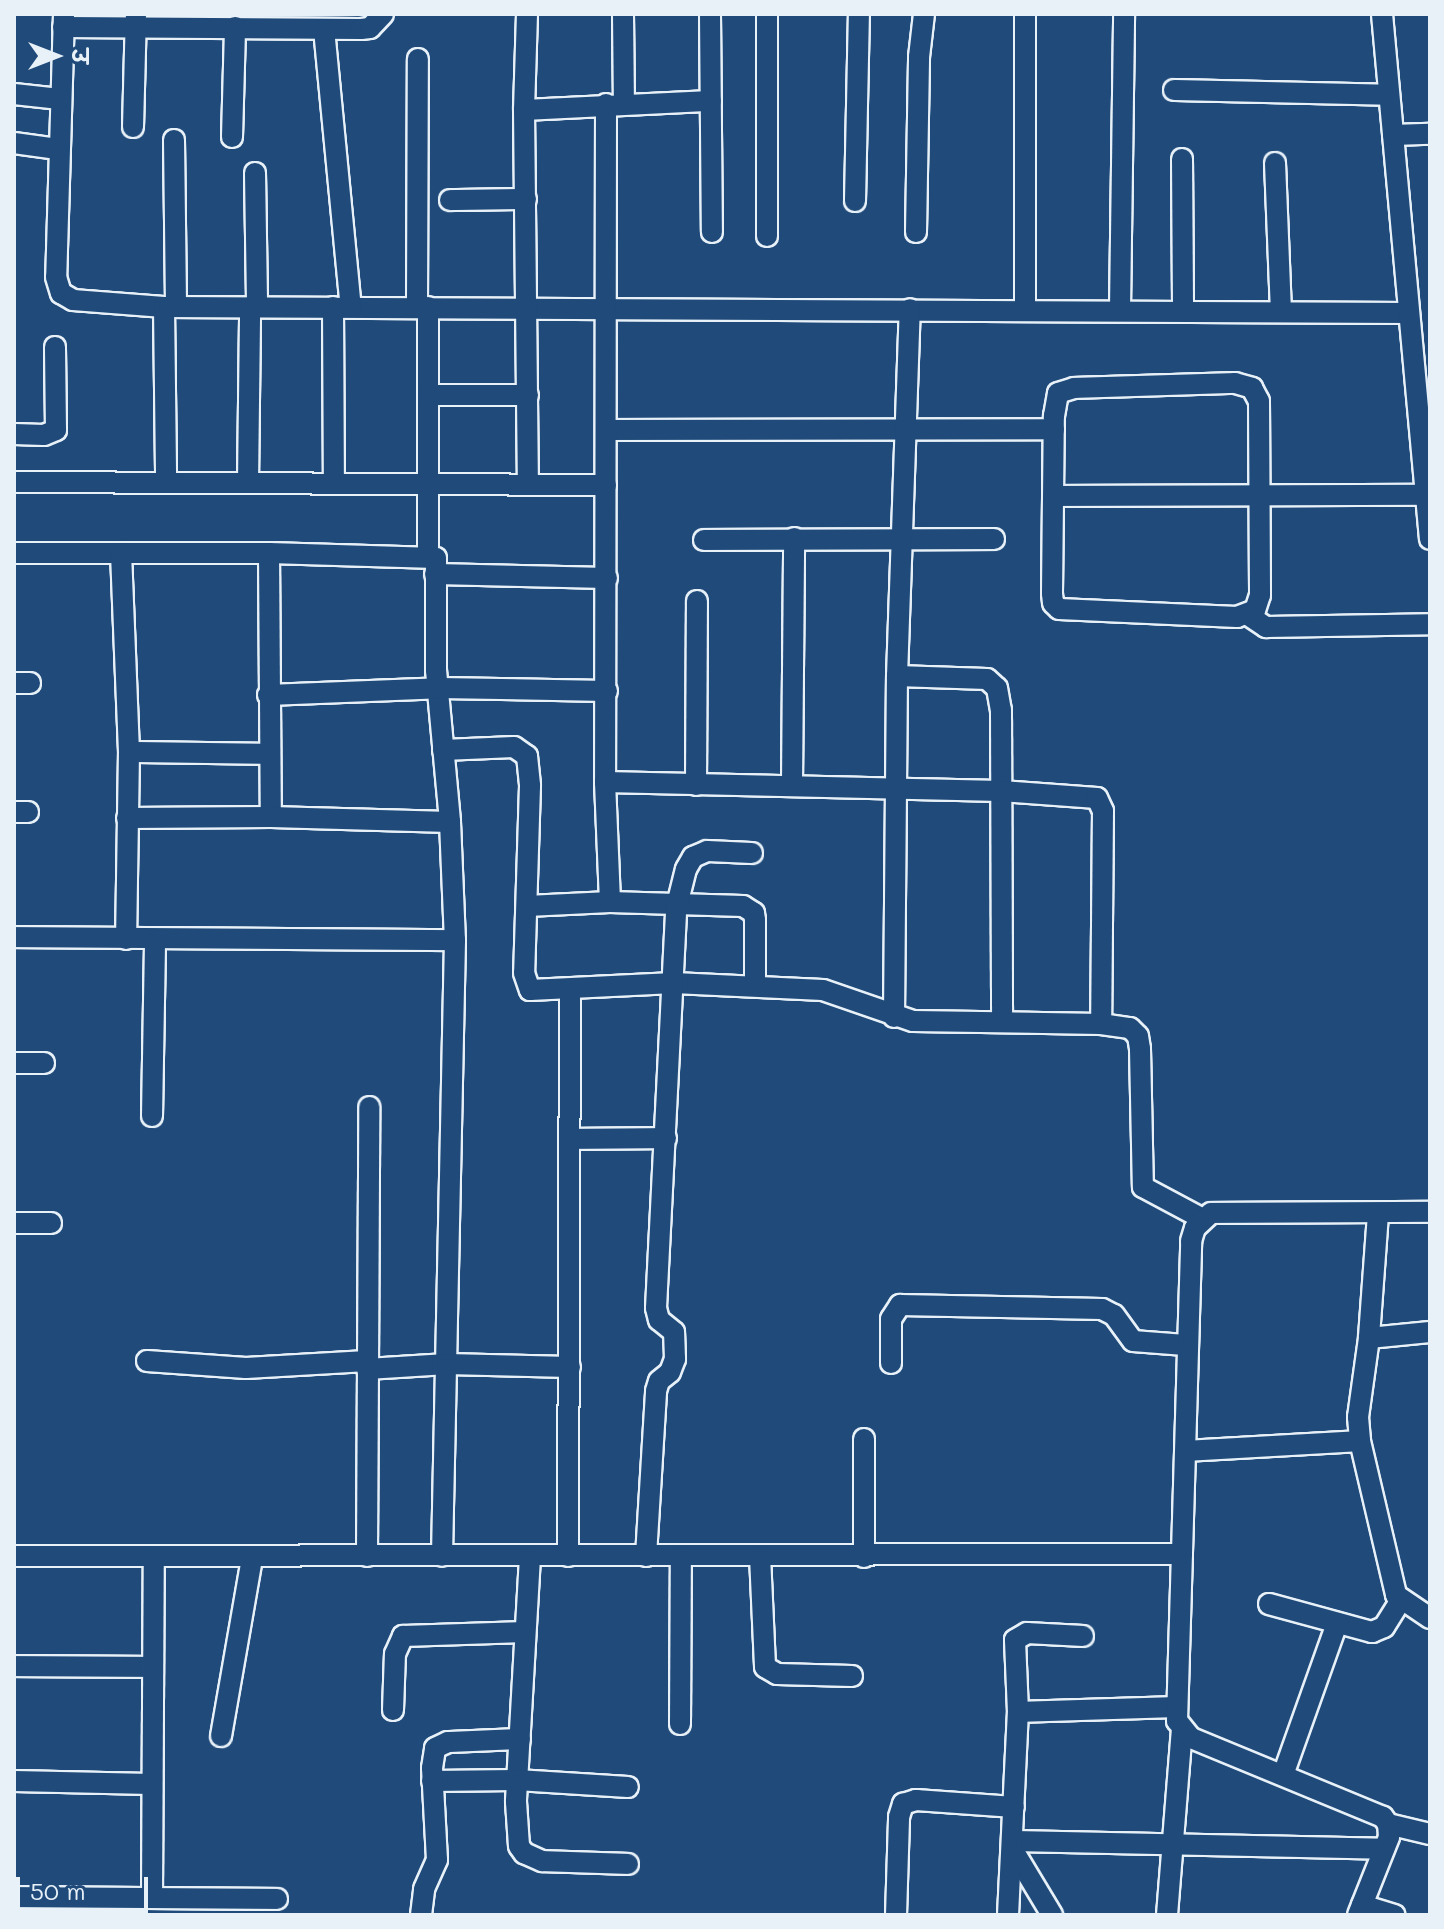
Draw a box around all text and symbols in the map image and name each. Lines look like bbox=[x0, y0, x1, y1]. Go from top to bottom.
north arrow bbox=[16, 16, 96, 96]
text: उ bbox=[66, 49, 95, 63]
scale bar bbox=[20, 1861, 152, 1911]
text: 50 m bbox=[30, 1875, 86, 1906]

